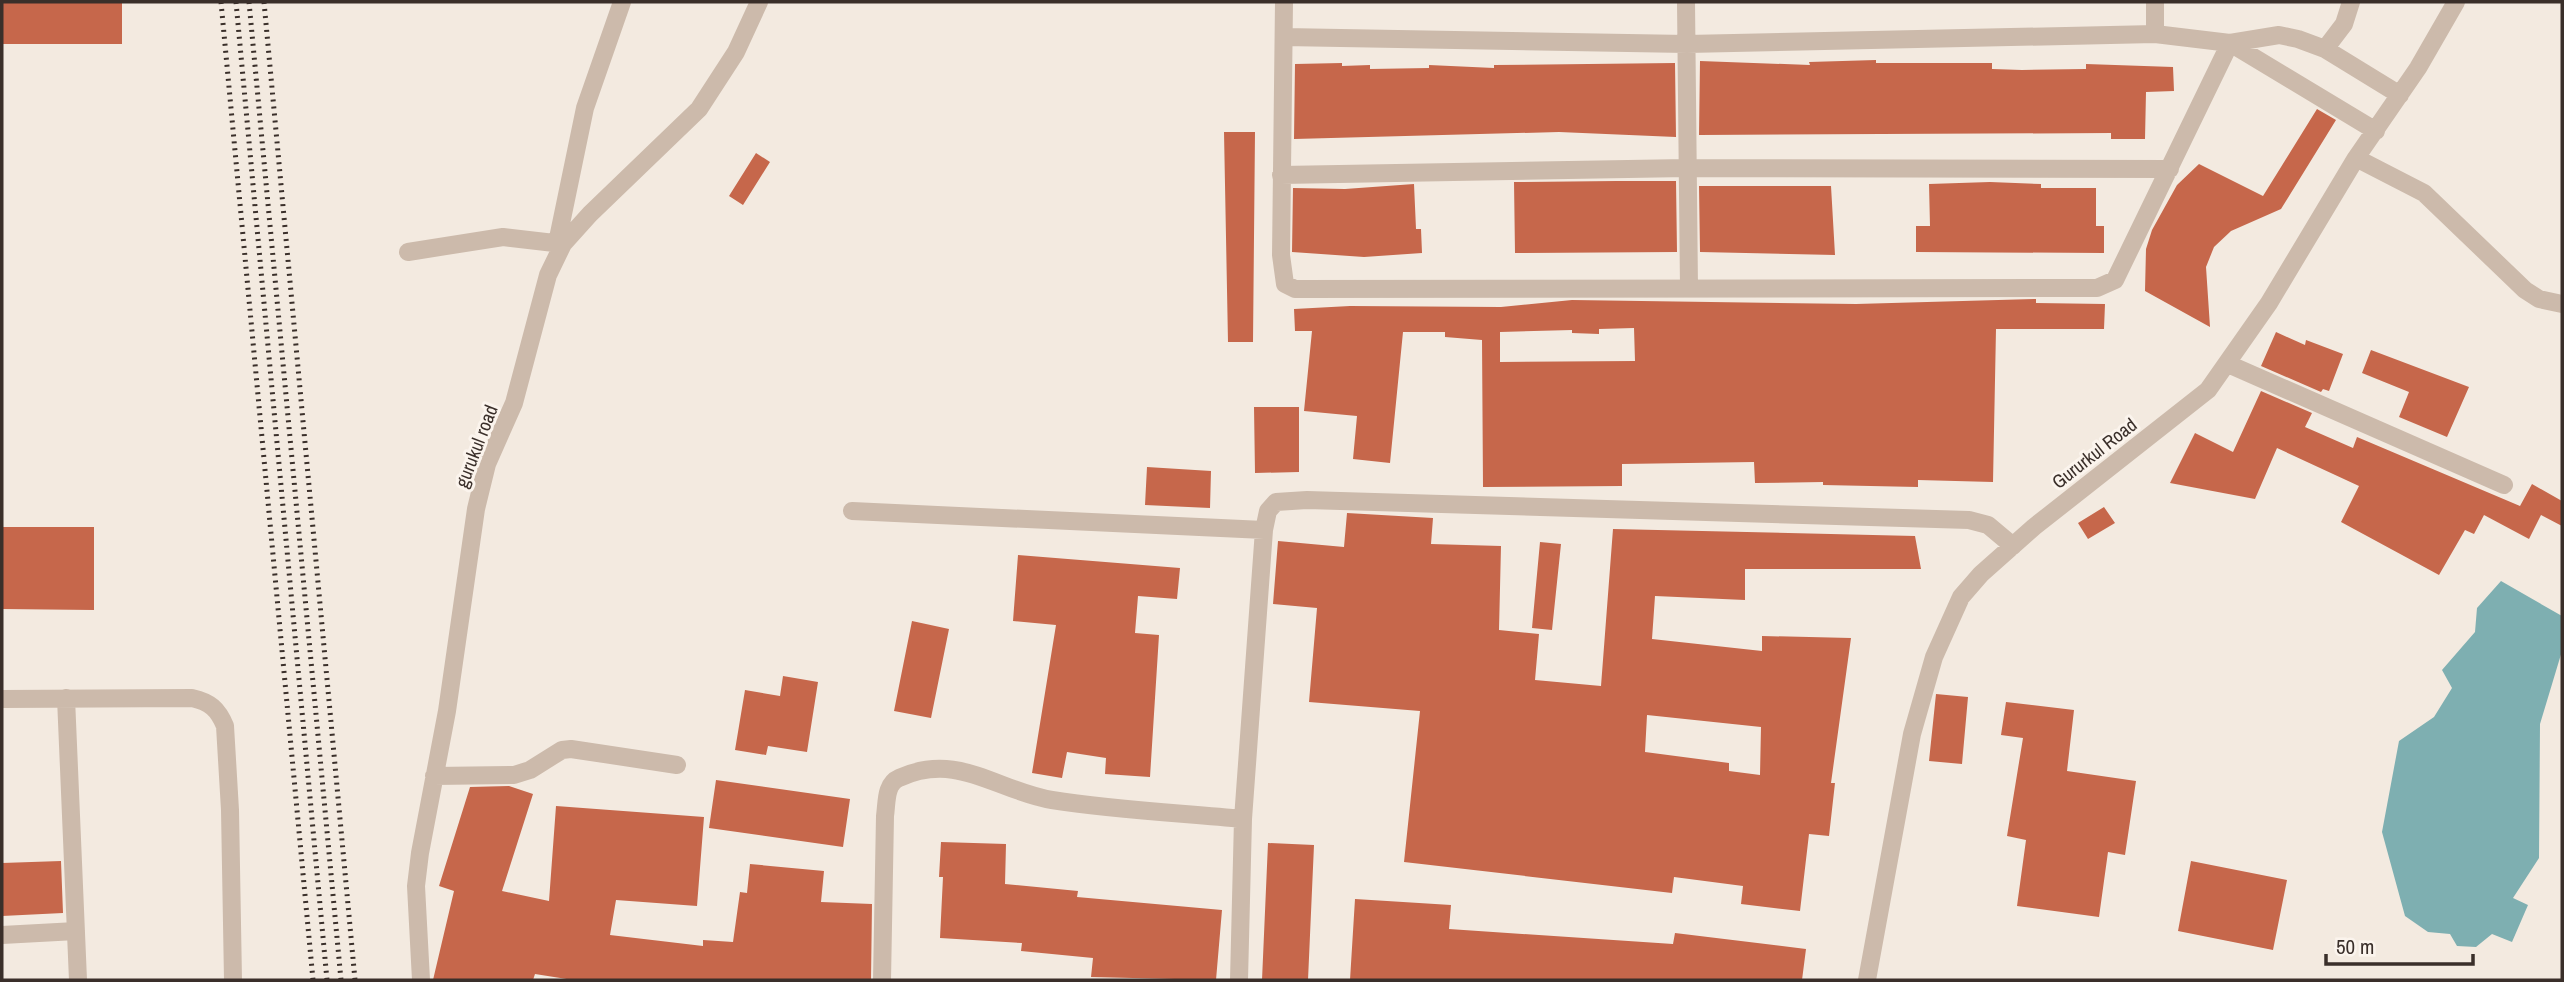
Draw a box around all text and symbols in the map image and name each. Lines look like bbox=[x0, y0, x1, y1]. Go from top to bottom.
street label: gurukul road bbox=[448, 401, 504, 491]
street label: Gururkul Road bbox=[2046, 412, 2142, 494]
scale bar bbox=[2326, 922, 2473, 966]
text: 50 m bbox=[2336, 932, 2374, 961]

